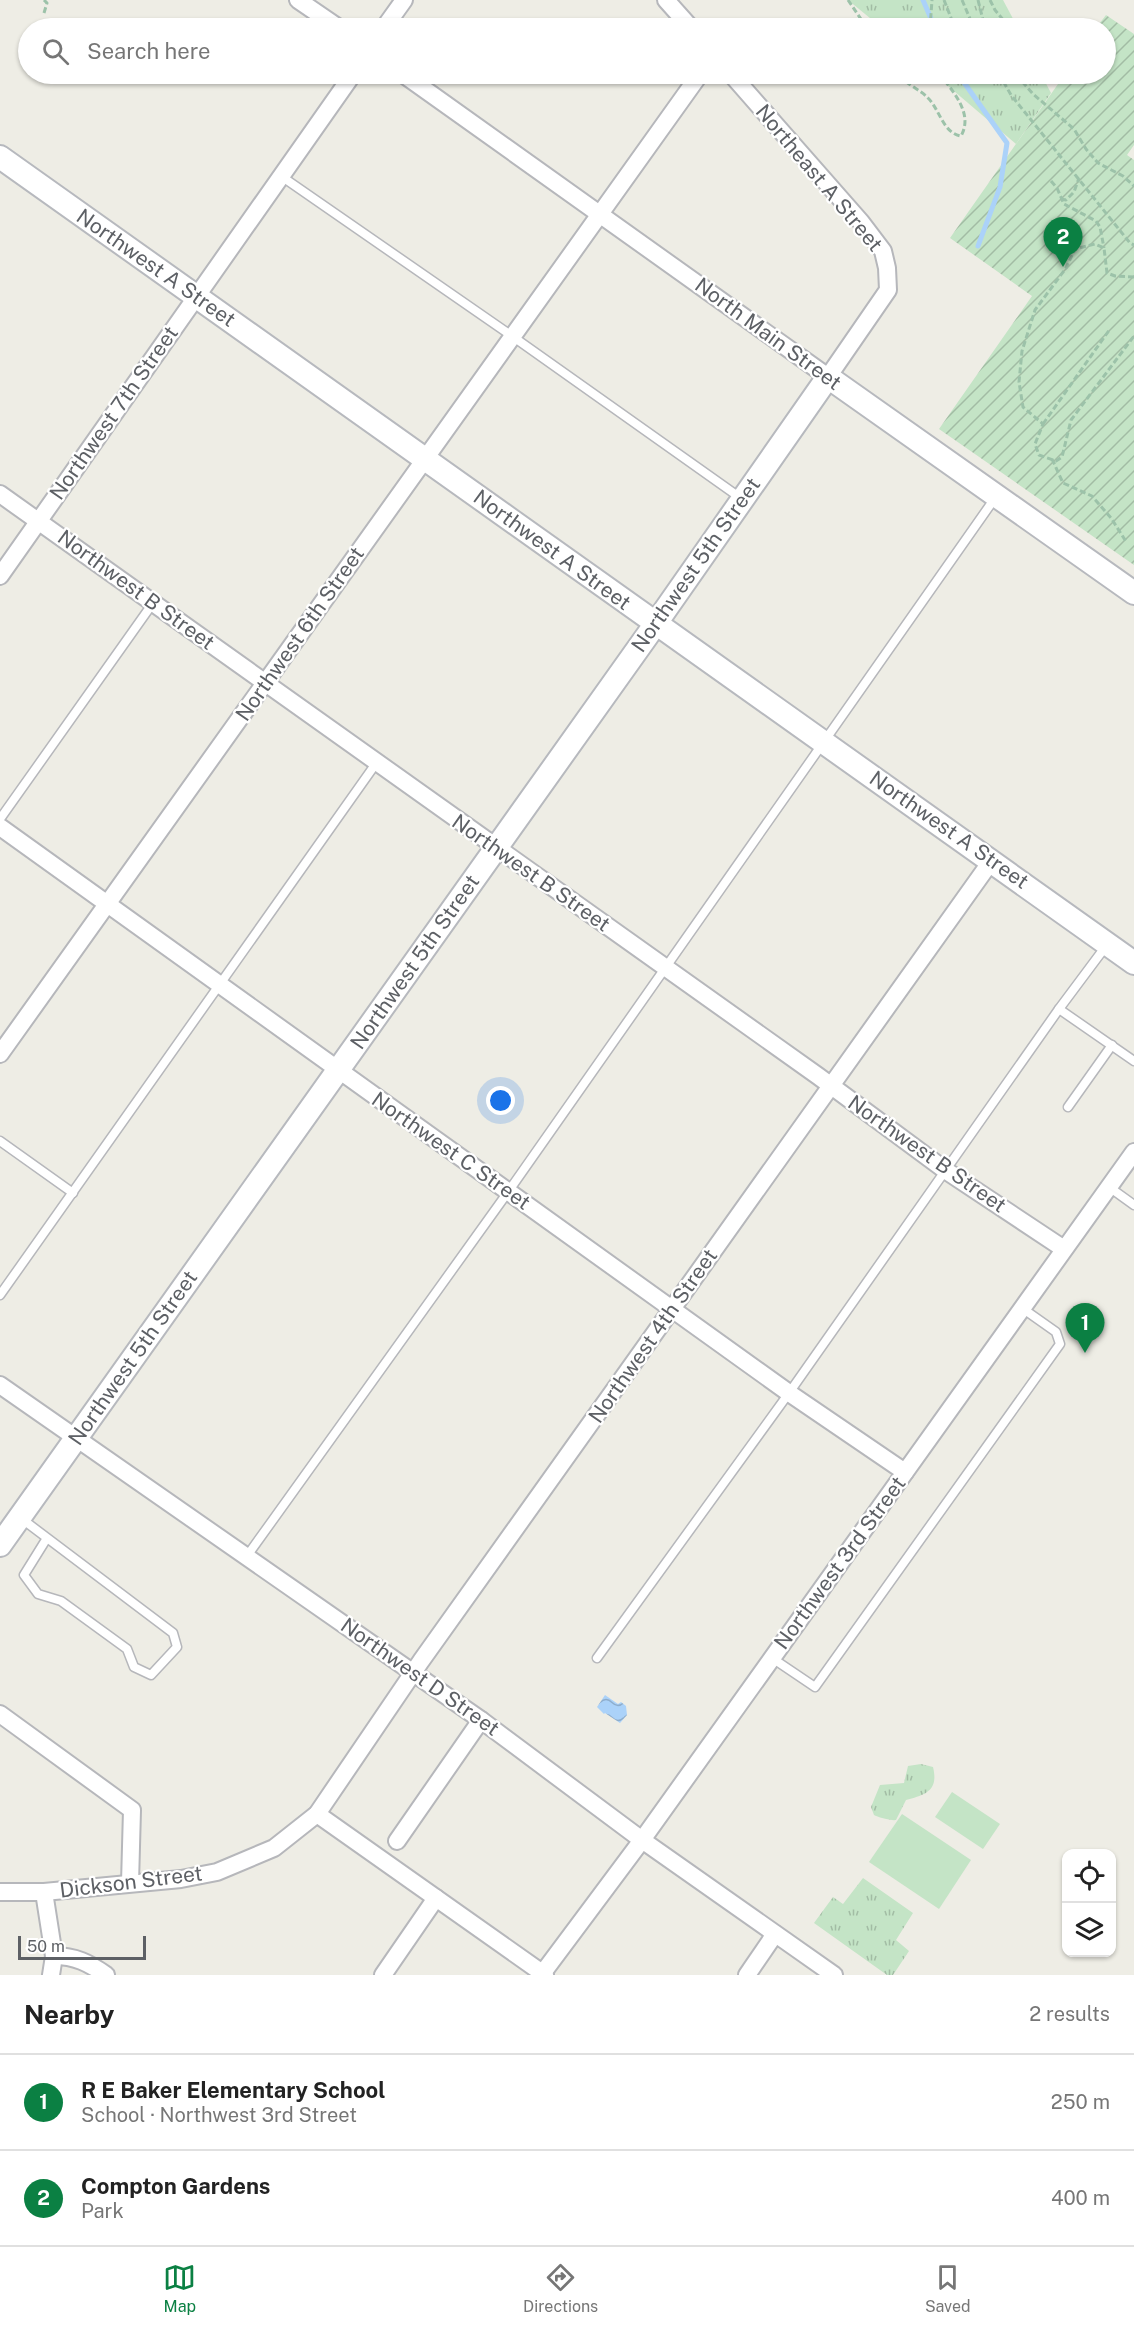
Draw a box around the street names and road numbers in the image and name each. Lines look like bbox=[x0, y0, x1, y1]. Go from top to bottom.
street label: Northeast A Street bbox=[751, 99, 888, 256]
street label: Northwest A Street bbox=[72, 203, 241, 332]
street label: North Main Street bbox=[690, 272, 846, 395]
street label: Northwest 7th Street bbox=[44, 321, 183, 504]
street label: Northwest 5th Street bbox=[626, 473, 765, 657]
street label: Northwest A Street bbox=[469, 484, 636, 615]
street label: Northwest B Street bbox=[53, 524, 220, 655]
street label: Northwest 6th Street bbox=[230, 542, 369, 726]
street label: Northwest A Street bbox=[865, 765, 1034, 894]
street label: Northwest B Street bbox=[447, 809, 615, 937]
street label: Northwest 5th Street bbox=[345, 870, 484, 1054]
street label: Northwest C Street bbox=[367, 1086, 535, 1215]
street label: Northwest B Street bbox=[843, 1090, 1011, 1218]
street label: Northwest 4th Street bbox=[583, 1244, 722, 1428]
street label: Northwest 5th Street bbox=[63, 1266, 202, 1450]
street label: Northwest 3rd Street bbox=[769, 1472, 911, 1654]
street label: Northwest D Street bbox=[336, 1612, 504, 1741]
street label: Dickson Street bbox=[58, 1860, 204, 1903]

